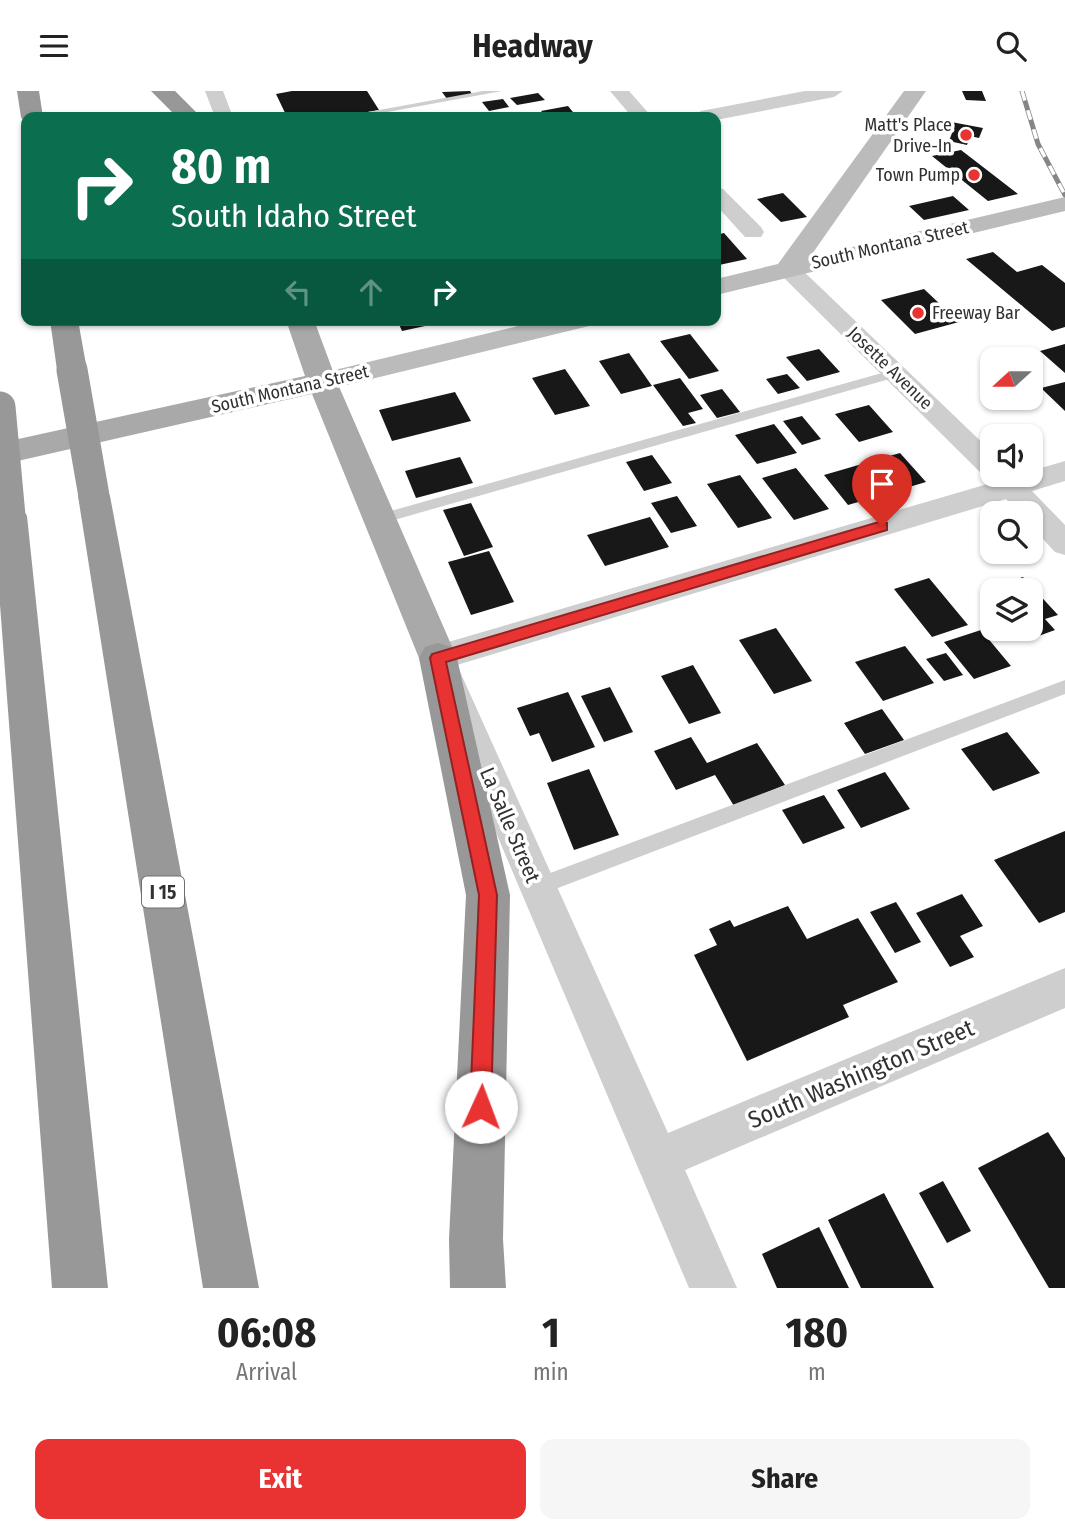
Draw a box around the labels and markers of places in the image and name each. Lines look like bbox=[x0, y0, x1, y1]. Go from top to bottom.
place label: Matt's Place Drive-In bbox=[865, 114, 952, 157]
marker: Matt's Place Drive-In bbox=[958, 127, 974, 143]
place label: Town Pump bbox=[876, 164, 960, 186]
marker: Town Pump bbox=[966, 167, 982, 183]
place label: Freeway Bar bbox=[932, 302, 1021, 324]
marker: Freeway Bar bbox=[910, 305, 926, 321]
pin bbox=[852, 454, 912, 526]

